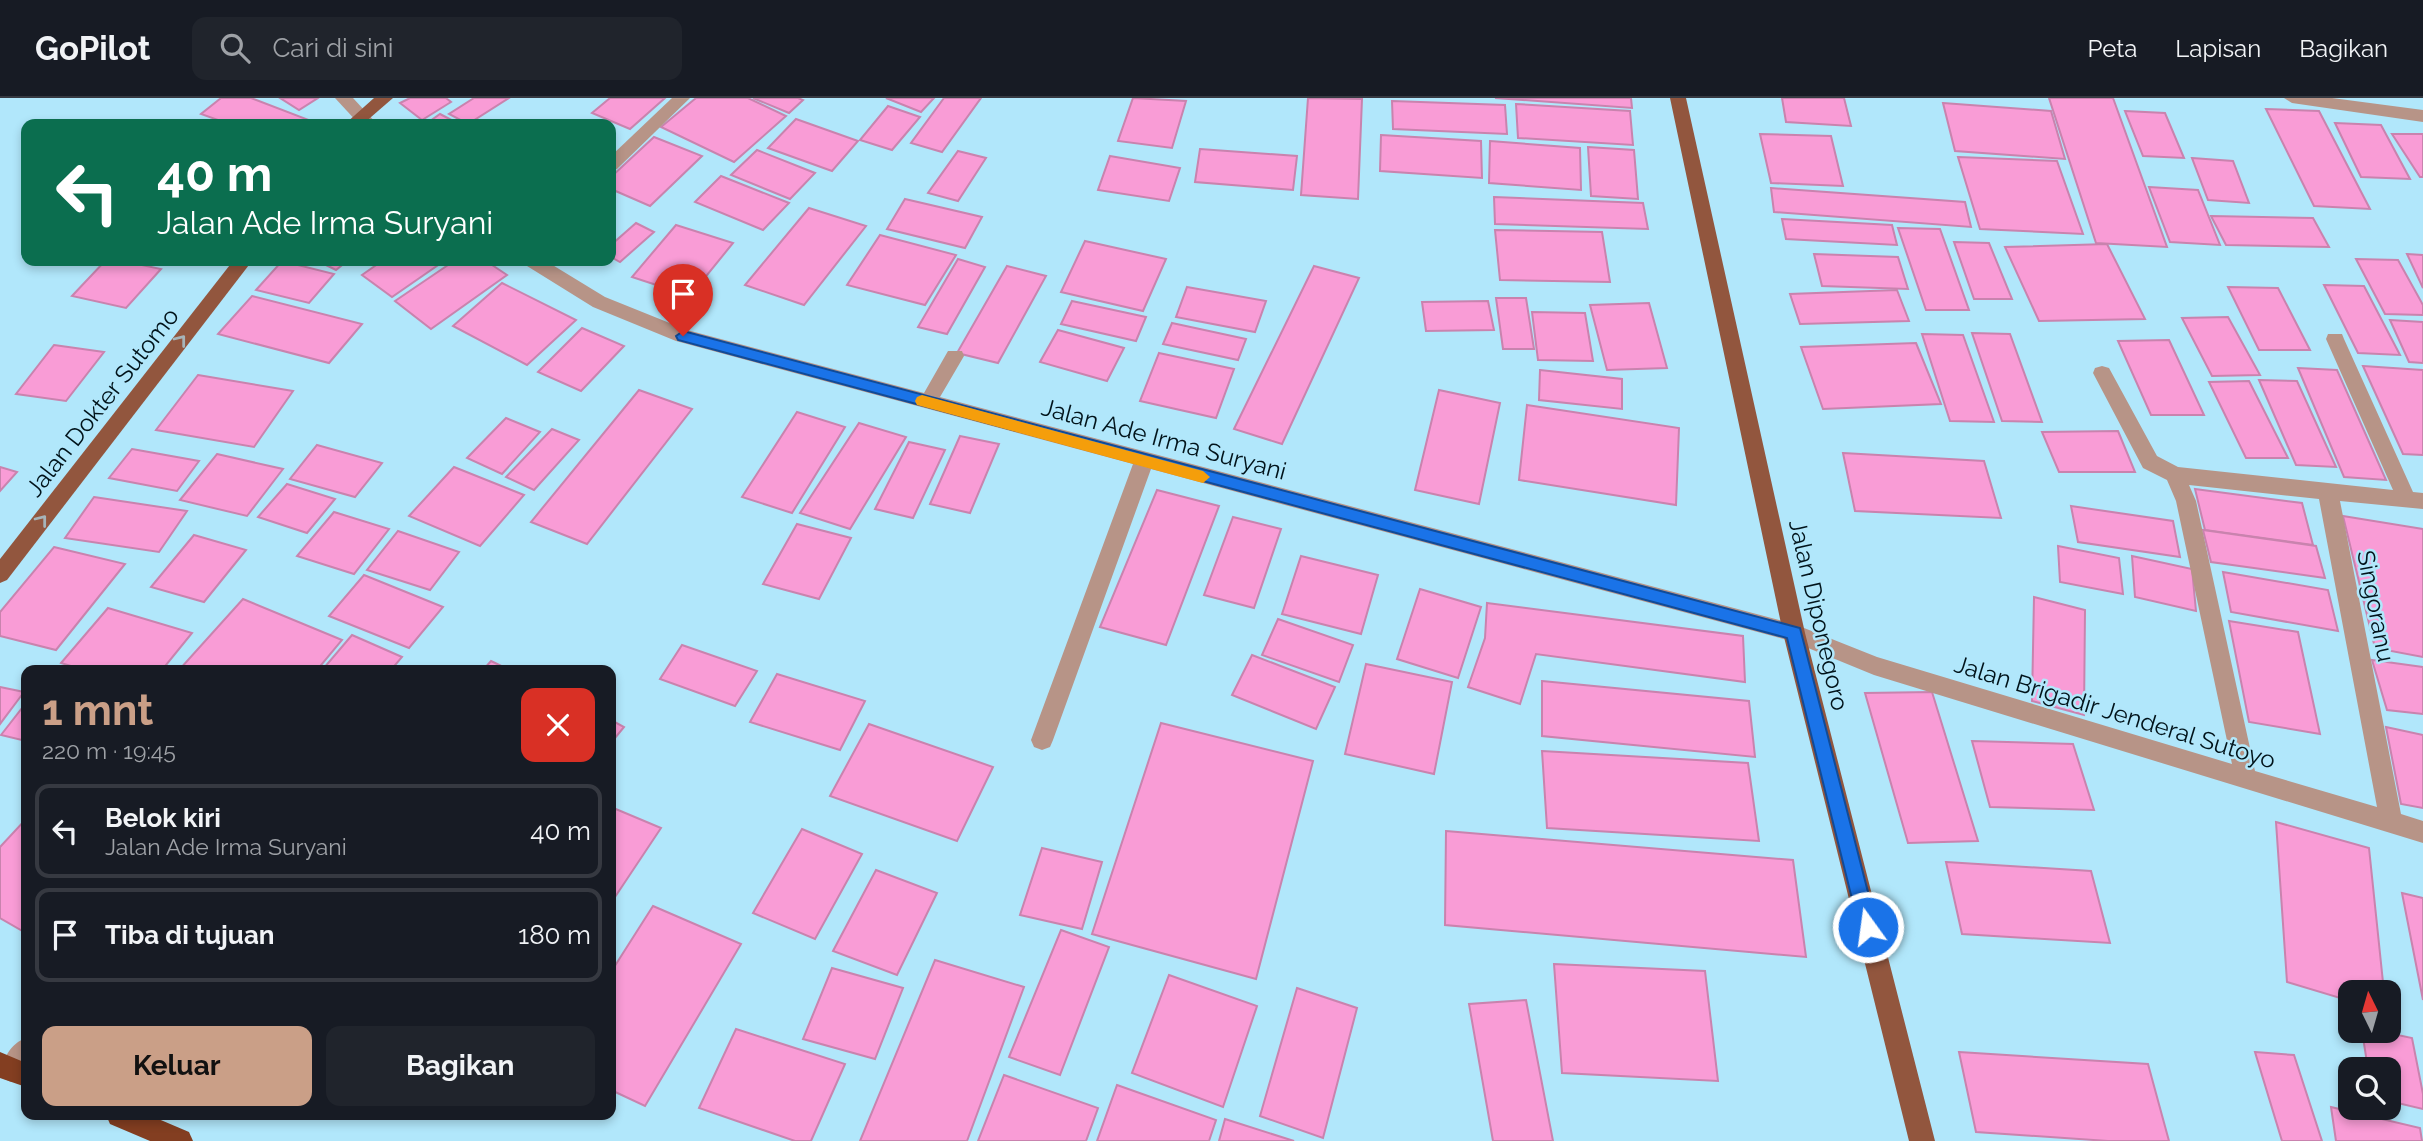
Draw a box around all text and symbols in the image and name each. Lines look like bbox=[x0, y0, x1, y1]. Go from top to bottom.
search box bbox=[192, 17, 682, 80]
text: GoPilot bbox=[35, 29, 150, 68]
icon: search bbox=[216, 29, 254, 67]
text: Cari di sini bbox=[272, 33, 393, 63]
text: Peta bbox=[2088, 34, 2137, 63]
text: Lapisan bbox=[2175, 34, 2261, 63]
text: Bagikan bbox=[2299, 34, 2388, 63]
text: 40 m bbox=[157, 145, 272, 202]
icon: left bbox=[42, 147, 133, 238]
text: Jalan Ade Irma Suryani bbox=[157, 204, 493, 241]
pin bbox=[653, 264, 713, 336]
icon: arrive bbox=[664, 275, 702, 313]
street label: Jalan Dokter Sutomo bbox=[19, 302, 185, 502]
one-way arrow bbox=[173, 336, 186, 348]
street label: Jalan Ade Irma Suryani bbox=[1038, 392, 1290, 486]
one-way arrow bbox=[33, 515, 46, 528]
street label: Jalan Diponegoro bbox=[1783, 517, 1855, 713]
street label: Singoranu bbox=[2351, 548, 2401, 664]
street label: Jalan Brigadir Jenderal Sutoyo bbox=[1951, 649, 2279, 775]
text: 1 mnt bbox=[42, 686, 153, 735]
button: close bbox=[521, 688, 595, 762]
text: 220 m · 19:45 bbox=[42, 737, 176, 764]
text: Belok kiri bbox=[105, 803, 221, 833]
icon: left bbox=[46, 812, 84, 850]
text: 40 m bbox=[530, 816, 591, 846]
text: Jalan Ade Irma Suryani bbox=[105, 833, 347, 860]
position arrow bbox=[1831, 890, 1905, 964]
icon: arrive bbox=[46, 916, 84, 954]
text: Tiba di tujuan bbox=[105, 920, 275, 950]
text: 180 m bbox=[518, 920, 591, 950]
north arrow bbox=[2338, 980, 2401, 1043]
map controls bbox=[2338, 980, 2401, 1120]
button: Keluar bbox=[42, 1026, 312, 1106]
button: Bagikan bbox=[326, 1026, 595, 1106]
button: search bbox=[2338, 1057, 2401, 1120]

